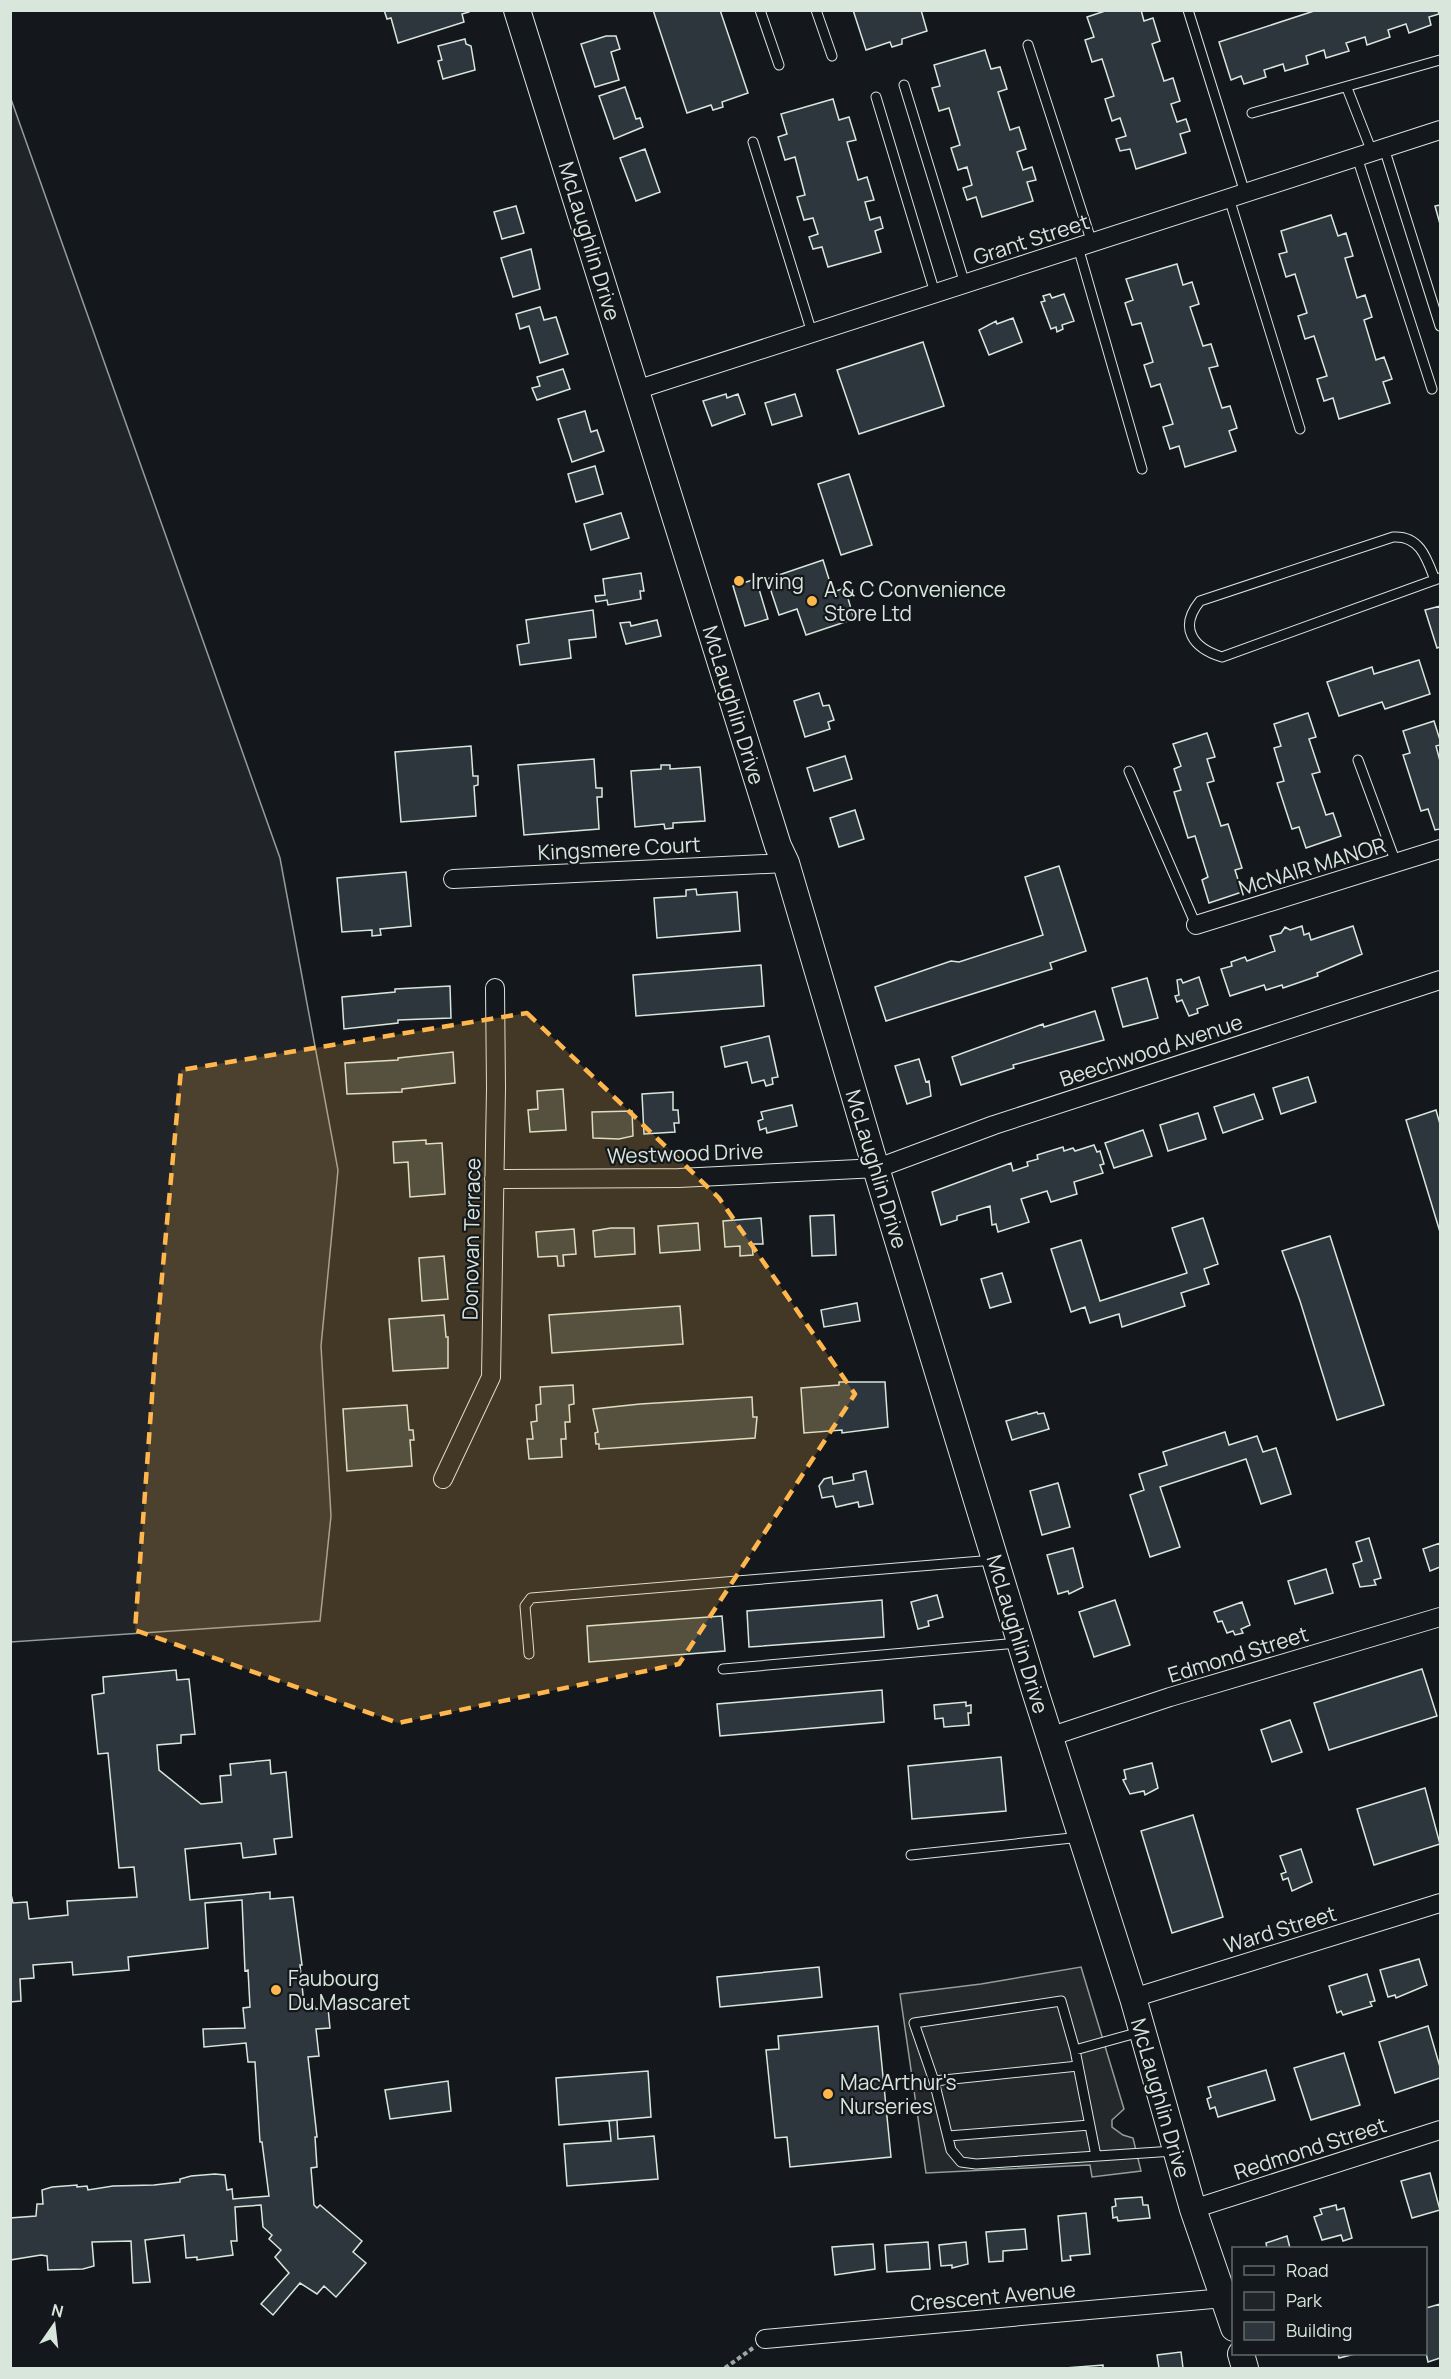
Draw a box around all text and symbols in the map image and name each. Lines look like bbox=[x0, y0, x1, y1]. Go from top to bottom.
street label: McLaughlin Drive bbox=[553, 158, 627, 324]
street label: Grant Street bbox=[969, 207, 1093, 271]
place label: Irving bbox=[751, 567, 804, 595]
marker: Irving bbox=[732, 574, 746, 588]
place label: A & C Convenience Store Ltd bbox=[824, 575, 1006, 627]
marker: A & C Convenience Store Ltd bbox=[805, 594, 819, 608]
street label: McLaughlin Drive bbox=[697, 622, 771, 788]
street label: Kingsmere Court bbox=[537, 830, 701, 866]
street label: McNAIR MANOR bbox=[1235, 830, 1389, 902]
street label: Beechwood Avenue bbox=[1056, 1007, 1246, 1093]
street label: McLaughlin Drive bbox=[840, 1086, 914, 1252]
street label: Westwood Drive bbox=[606, 1136, 764, 1170]
street label: Donovan Terrace bbox=[456, 1158, 486, 1320]
street label: McLaughlin Drive bbox=[981, 1551, 1055, 1717]
street label: Edmond Street bbox=[1164, 1619, 1312, 1689]
street label: Ward Street bbox=[1220, 1899, 1340, 1959]
place label: Faubourg Du Mascaret bbox=[288, 1964, 410, 2016]
marker: Faubourg Du Mascaret bbox=[269, 1983, 283, 1997]
street label: McLaughlin Drive bbox=[1125, 2015, 1197, 2181]
place label: MacArthur's Nurseries bbox=[840, 2068, 957, 2120]
marker: MacArthur's Nurseries bbox=[821, 2087, 835, 2101]
street label: Redmond Street bbox=[1230, 2110, 1390, 2186]
legend bbox=[1232, 2247, 1427, 2355]
text: Road bbox=[1286, 2258, 1329, 2282]
street label: Crescent Avenue bbox=[909, 2275, 1077, 2317]
text: Park bbox=[1286, 2288, 1323, 2312]
north arrow bbox=[24, 2295, 84, 2355]
text: N bbox=[49, 2298, 66, 2323]
text: Building bbox=[1286, 2318, 1352, 2342]

